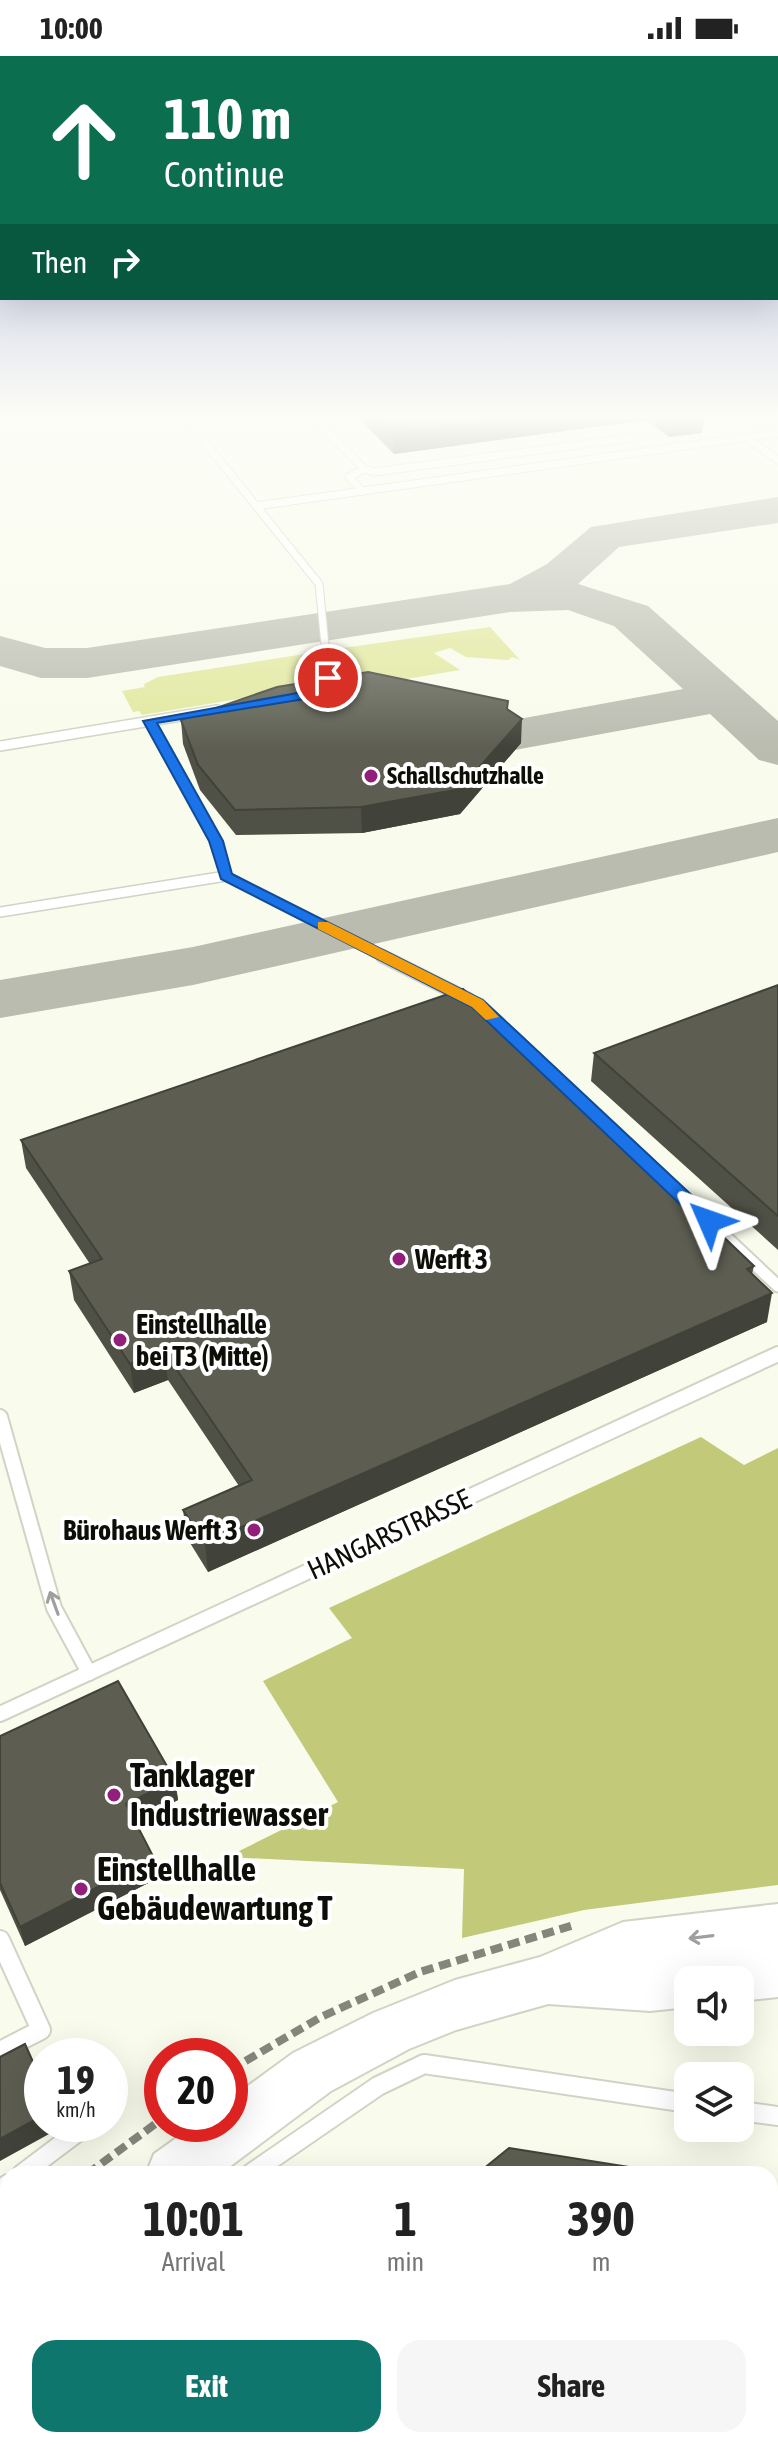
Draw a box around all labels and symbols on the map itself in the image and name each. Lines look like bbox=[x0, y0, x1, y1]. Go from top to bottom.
pin bbox=[294, 644, 362, 712]
place label: Schallschutzhalle bbox=[387, 762, 544, 789]
marker: Schallschutzhalle bbox=[362, 767, 380, 785]
position arrow bbox=[667, 1179, 751, 1263]
place label: Werft 3 bbox=[414, 1243, 488, 1275]
marker: Werft 3 bbox=[390, 1250, 408, 1268]
place label: Einstellhalle bei T3 (Mitte) bbox=[136, 1308, 269, 1372]
marker: Einstellhalle bei T3 (Mitte) bbox=[111, 1331, 129, 1349]
street label: HANGARSTRASSE bbox=[302, 1482, 476, 1586]
place label: Bürohaus Werft 3 bbox=[63, 1514, 238, 1546]
marker: Bürohaus Werft 3 bbox=[245, 1521, 263, 1539]
one-way arrow bbox=[45, 1591, 60, 1616]
place label: Tanklager Industriewasser bbox=[130, 1755, 329, 1833]
marker: Tanklager Industriewasser bbox=[105, 1786, 123, 1804]
place label: Einstellhalle Gebäudewartung T bbox=[97, 1849, 332, 1927]
marker: Einstellhalle Gebäudewartung T bbox=[72, 1880, 90, 1898]
one-way arrow bbox=[688, 1930, 714, 1945]
speed limit sign: 20 bbox=[144, 2038, 248, 2142]

